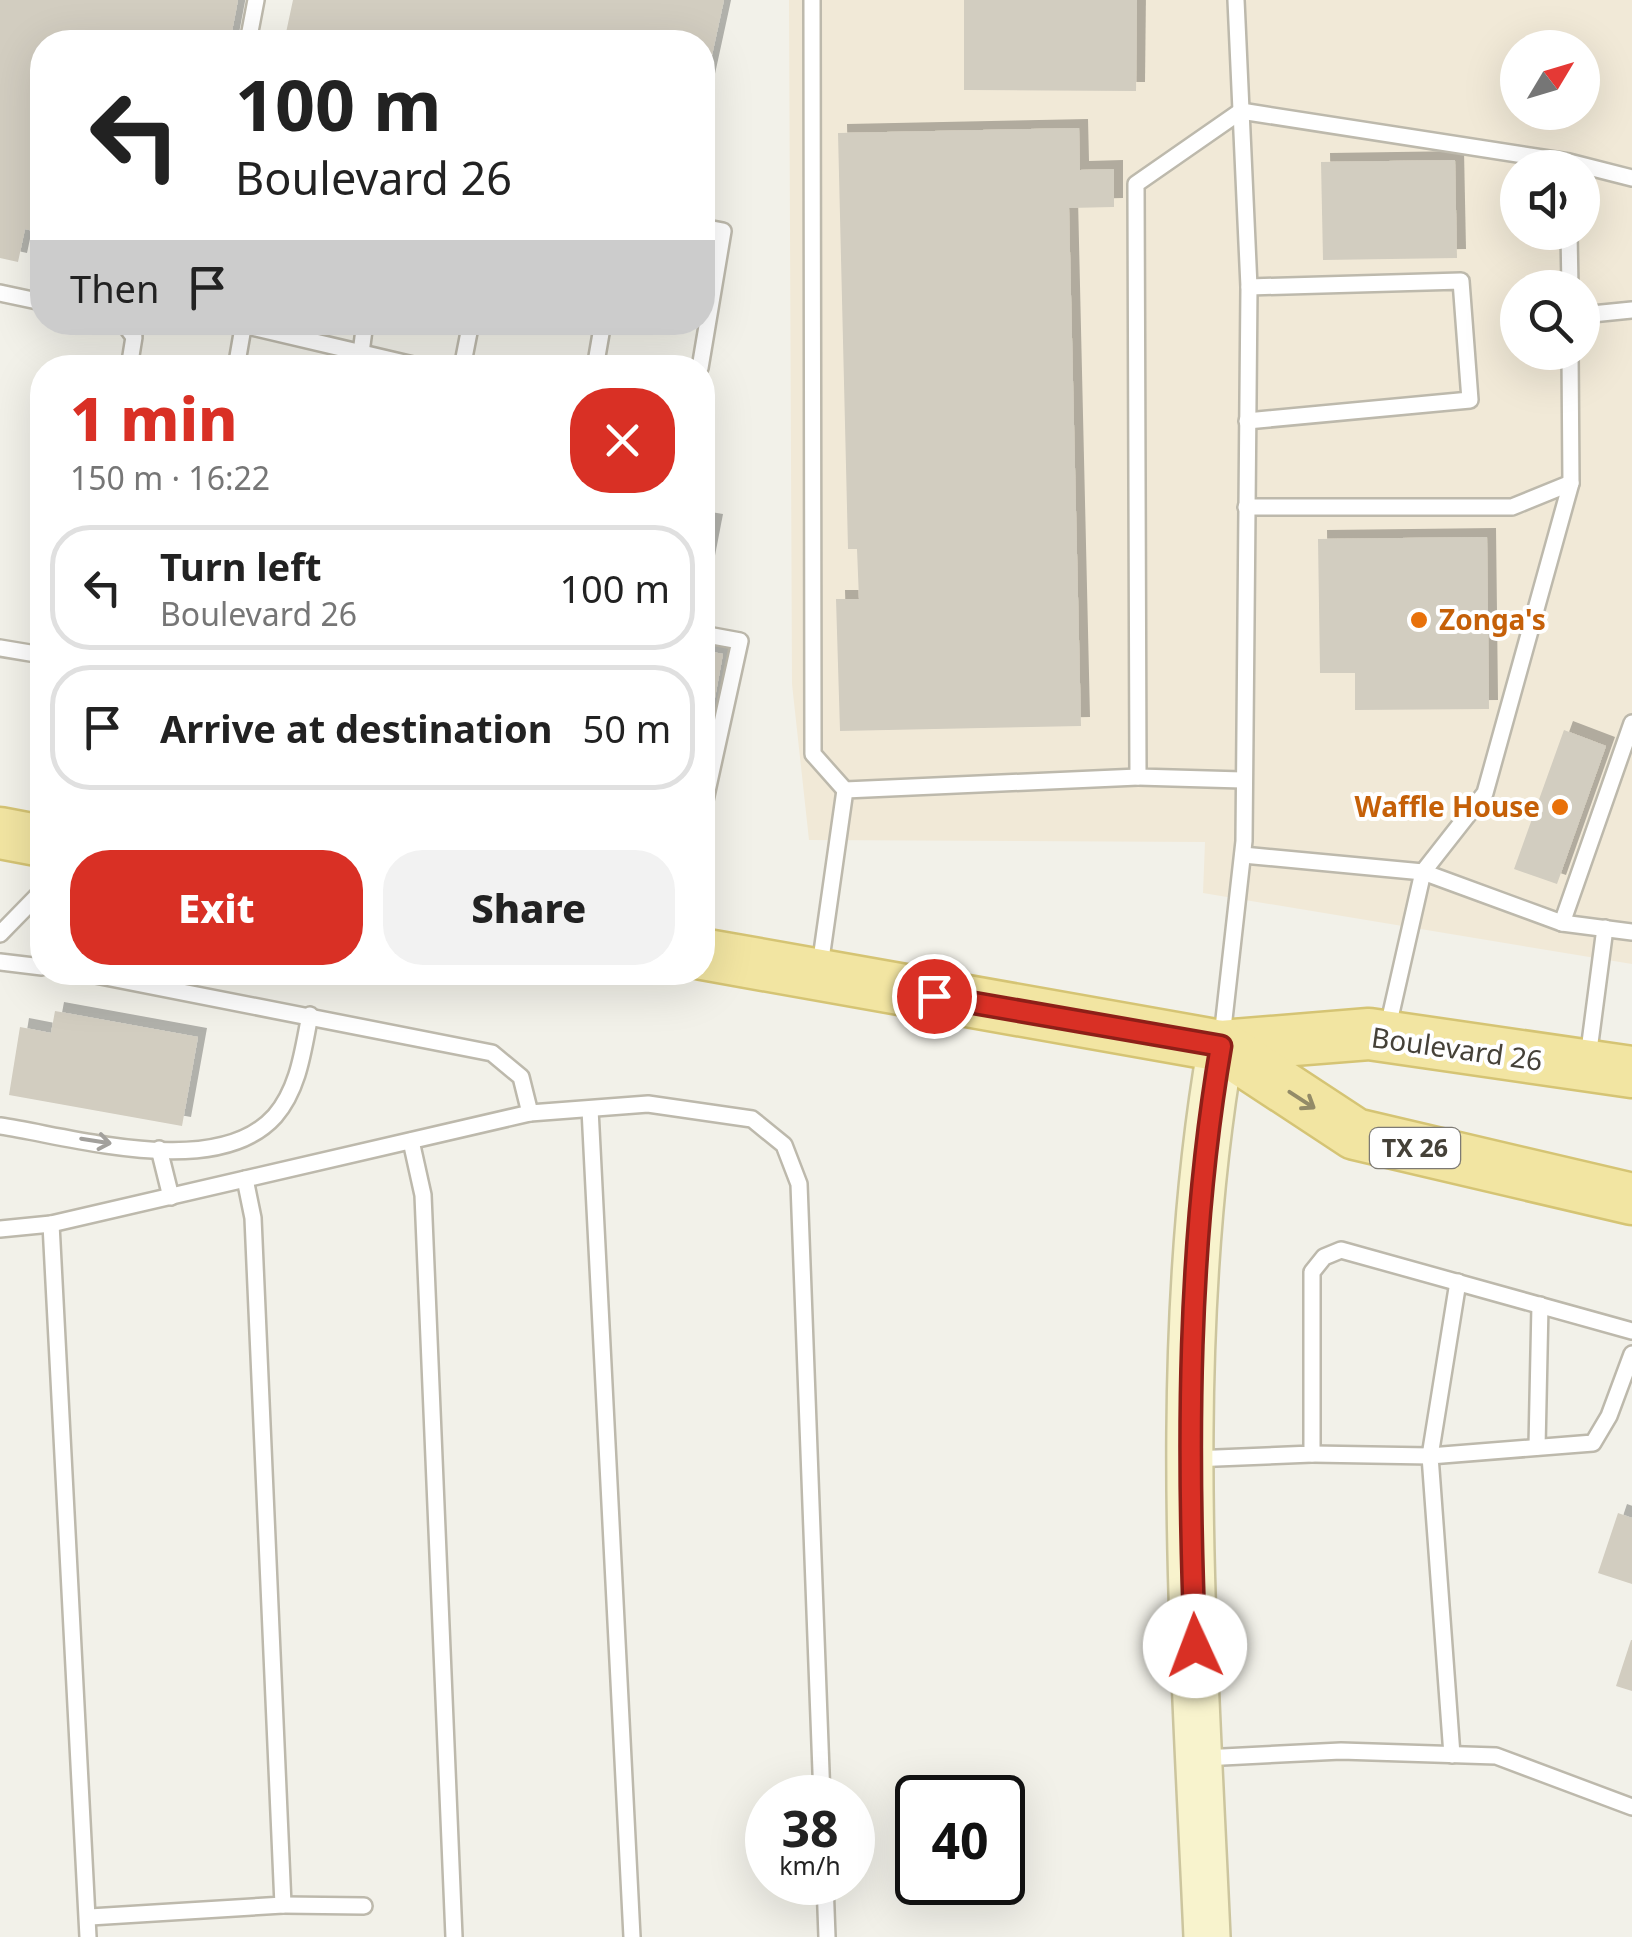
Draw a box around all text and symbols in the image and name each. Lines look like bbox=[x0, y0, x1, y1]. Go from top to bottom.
north arrow bbox=[1500, 30, 1600, 130]
map controls bbox=[1500, 30, 1600, 370]
text: 100 m bbox=[235, 56, 442, 152]
icon: left bbox=[70, 70, 200, 200]
text: Boulevard 26 bbox=[235, 147, 512, 208]
button: sound bbox=[1500, 150, 1600, 250]
icon: arrive bbox=[180, 260, 235, 315]
text: Then bbox=[70, 262, 160, 314]
button: search bbox=[1500, 270, 1600, 370]
text: 1 min bbox=[70, 377, 238, 459]
button: close bbox=[570, 388, 675, 493]
text: 150 m · 16:22 bbox=[70, 456, 270, 499]
text: Turn left bbox=[160, 540, 322, 592]
icon: left bbox=[75, 560, 130, 615]
text: 100 m bbox=[559, 562, 670, 614]
text: Boulevard 26 bbox=[160, 592, 357, 635]
place label: Zonga's bbox=[1439, 600, 1546, 638]
marker: Zonga's bbox=[1408, 609, 1430, 631]
icon: arrive bbox=[75, 700, 130, 755]
text: Arrive at destination bbox=[160, 702, 552, 754]
text: 50 m bbox=[582, 702, 671, 754]
place label: Waffle House bbox=[1355, 787, 1540, 825]
marker: Waffle House bbox=[1549, 796, 1571, 818]
button: Exit bbox=[70, 850, 363, 965]
button: Share bbox=[383, 850, 675, 965]
pin bbox=[892, 954, 977, 1039]
icon: arrive bbox=[907, 969, 962, 1024]
street label: Boulevard 26 bbox=[1369, 1017, 1545, 1079]
one-way arrow bbox=[1288, 1089, 1316, 1110]
road number: TX 26 bbox=[1370, 1128, 1460, 1168]
one-way arrow bbox=[80, 1132, 112, 1150]
position arrow bbox=[1143, 1594, 1247, 1698]
speed limit sign: 40 bbox=[895, 1775, 1025, 1905]
text: 38 bbox=[781, 1794, 839, 1862]
text: km/h bbox=[779, 1848, 841, 1882]

